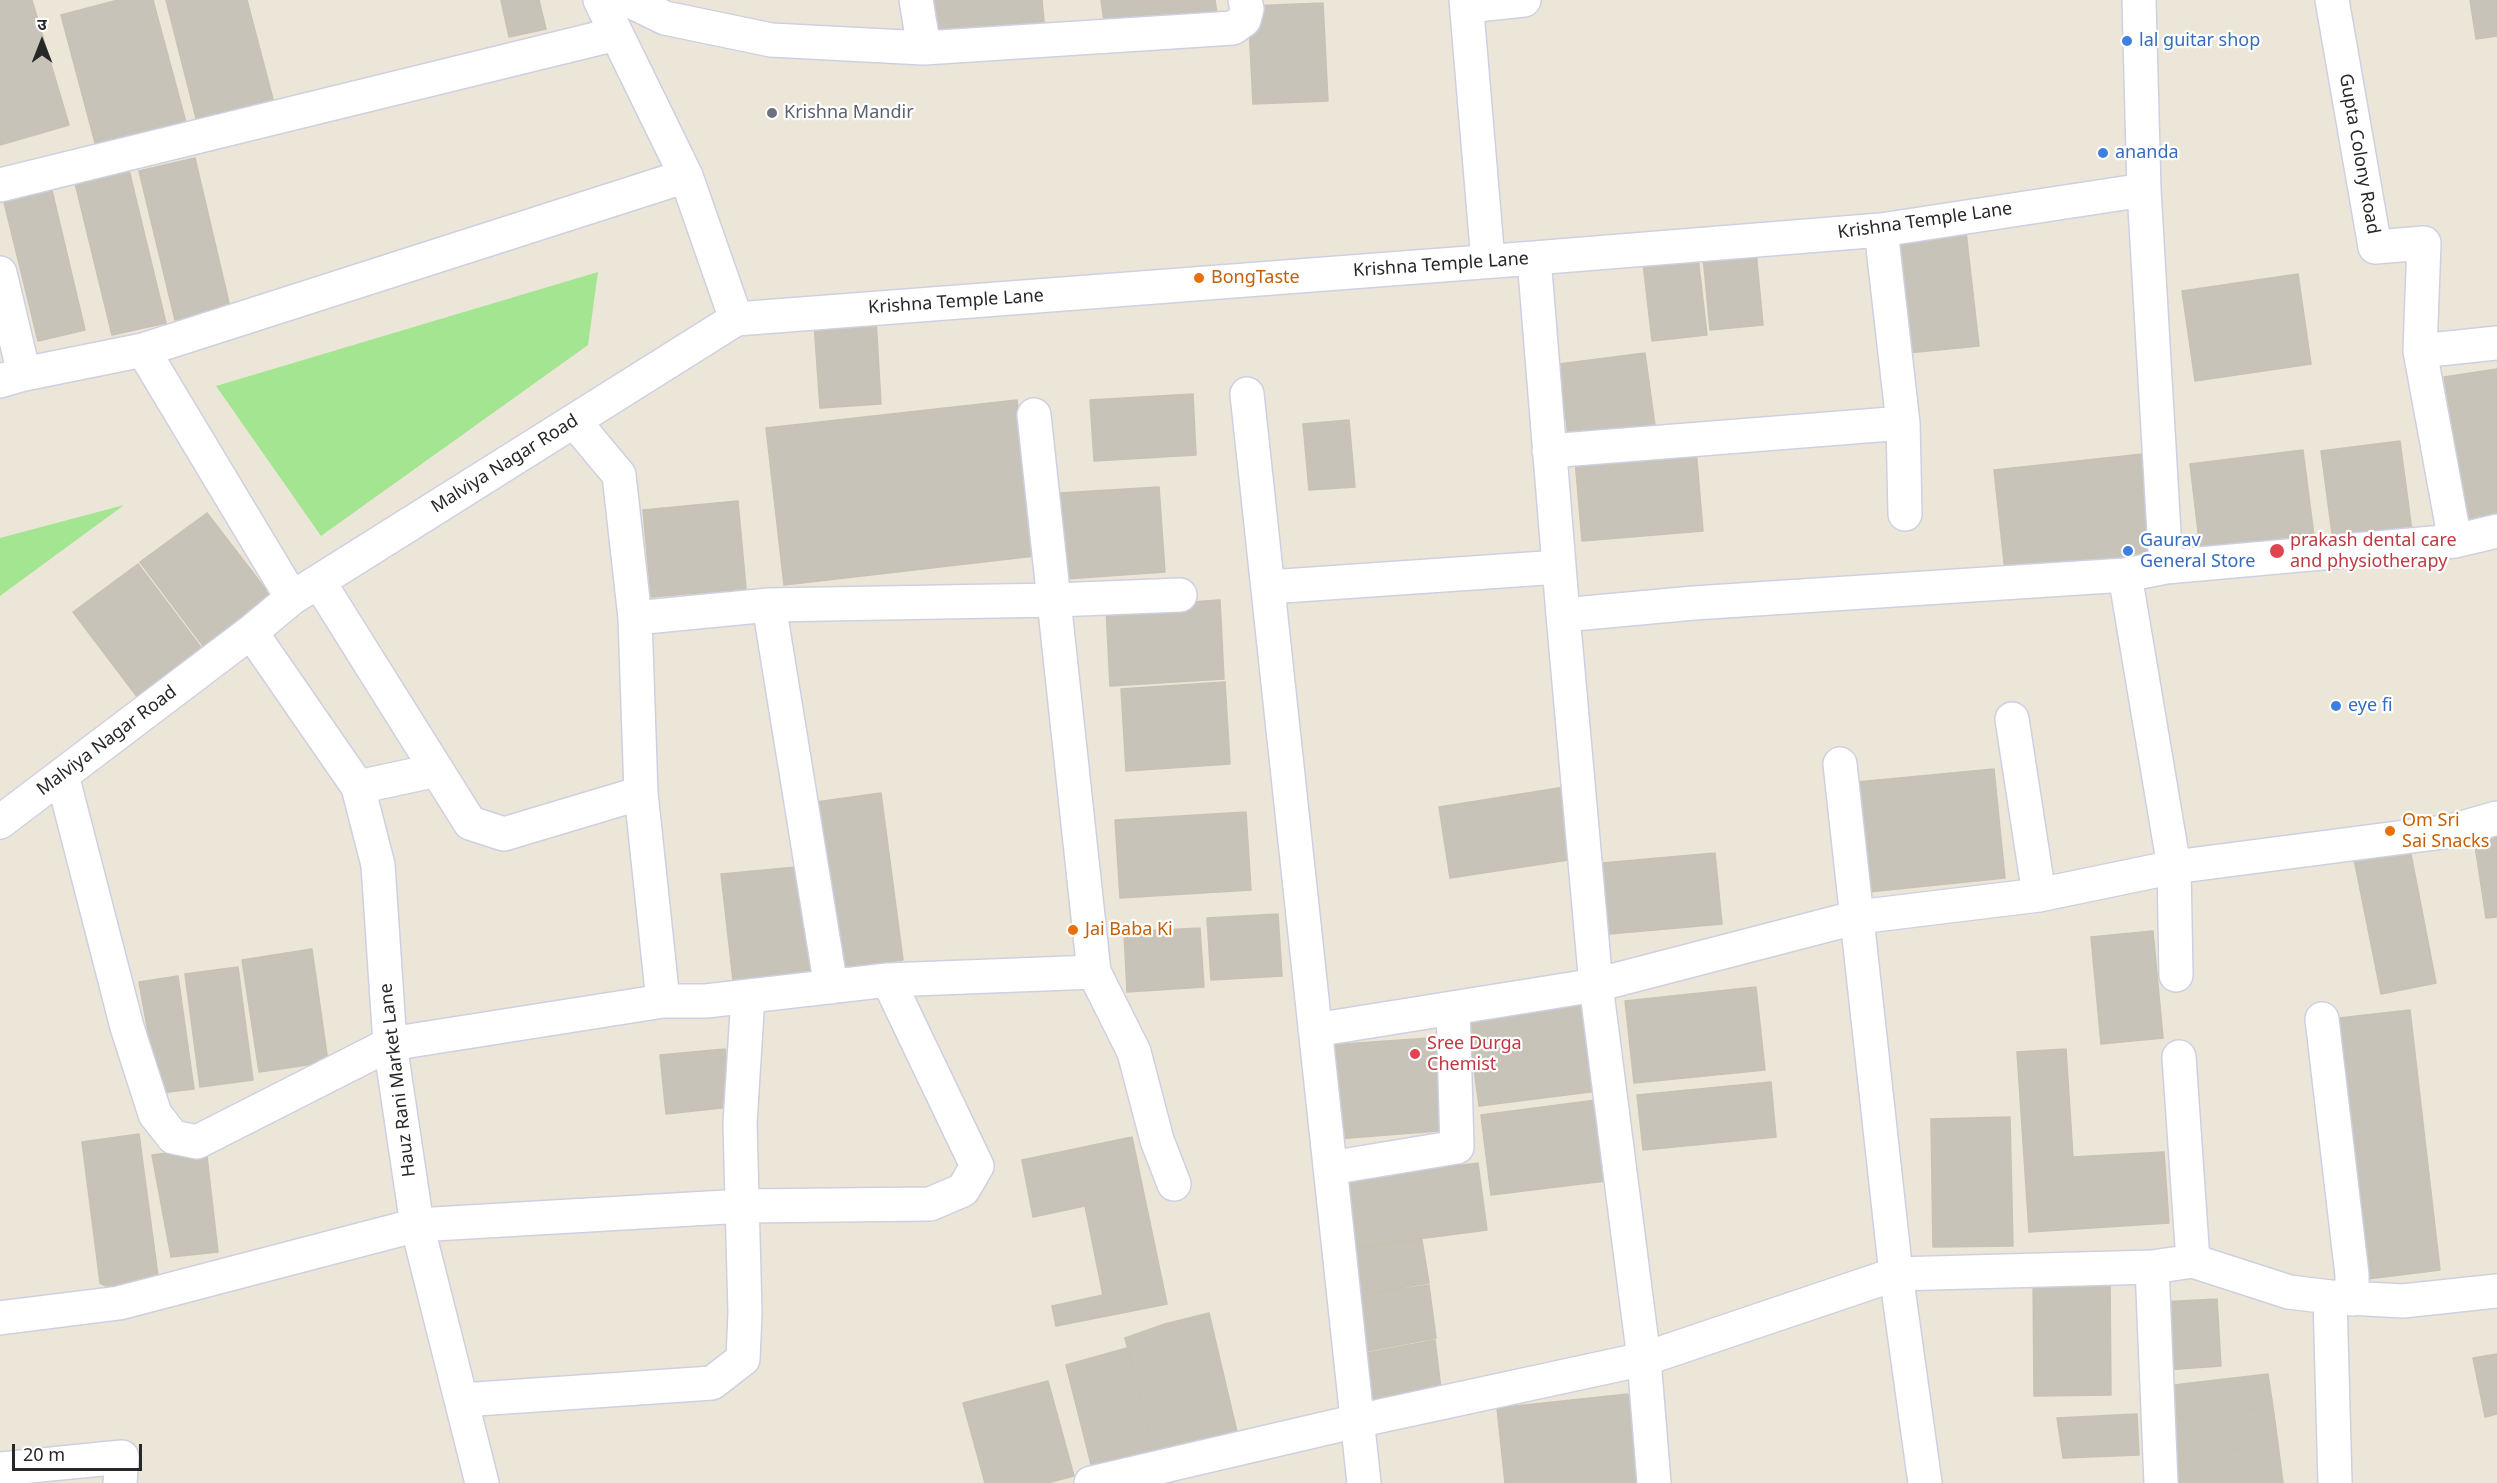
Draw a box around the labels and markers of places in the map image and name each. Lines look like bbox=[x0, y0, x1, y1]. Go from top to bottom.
place label: lal guitar shop bbox=[2139, 30, 2260, 52]
marker: lal guitar shop bbox=[2120, 34, 2134, 48]
place label: Krishna Mandir bbox=[784, 102, 914, 124]
marker: Krishna Mandir bbox=[765, 106, 779, 120]
place label: ananda bbox=[2115, 142, 2179, 164]
marker: ananda bbox=[2096, 146, 2110, 160]
place label: BongTaste bbox=[1211, 267, 1300, 289]
marker: BongTaste bbox=[1192, 271, 1206, 285]
place label: Gaurav General Store bbox=[2140, 530, 2256, 572]
place label: prakash dental care and physiotherapy bbox=[2290, 530, 2457, 572]
marker: prakash dental care and physiotherapy bbox=[2268, 542, 2286, 560]
marker: Gaurav General Store bbox=[2121, 544, 2135, 558]
place label: eye fi bbox=[2348, 695, 2393, 717]
marker: eye fi bbox=[2329, 699, 2343, 713]
place label: Om Sri Sai Snacks bbox=[2402, 810, 2489, 852]
marker: Om Sri Sai Snacks bbox=[2383, 824, 2397, 838]
place label: Jai Baba Ki bbox=[1085, 919, 1173, 941]
marker: Jai Baba Ki bbox=[1066, 923, 1080, 937]
place label: Sree Durga Chemist bbox=[1427, 1033, 1522, 1076]
marker: Sree Durga Chemist bbox=[1408, 1047, 1422, 1061]

